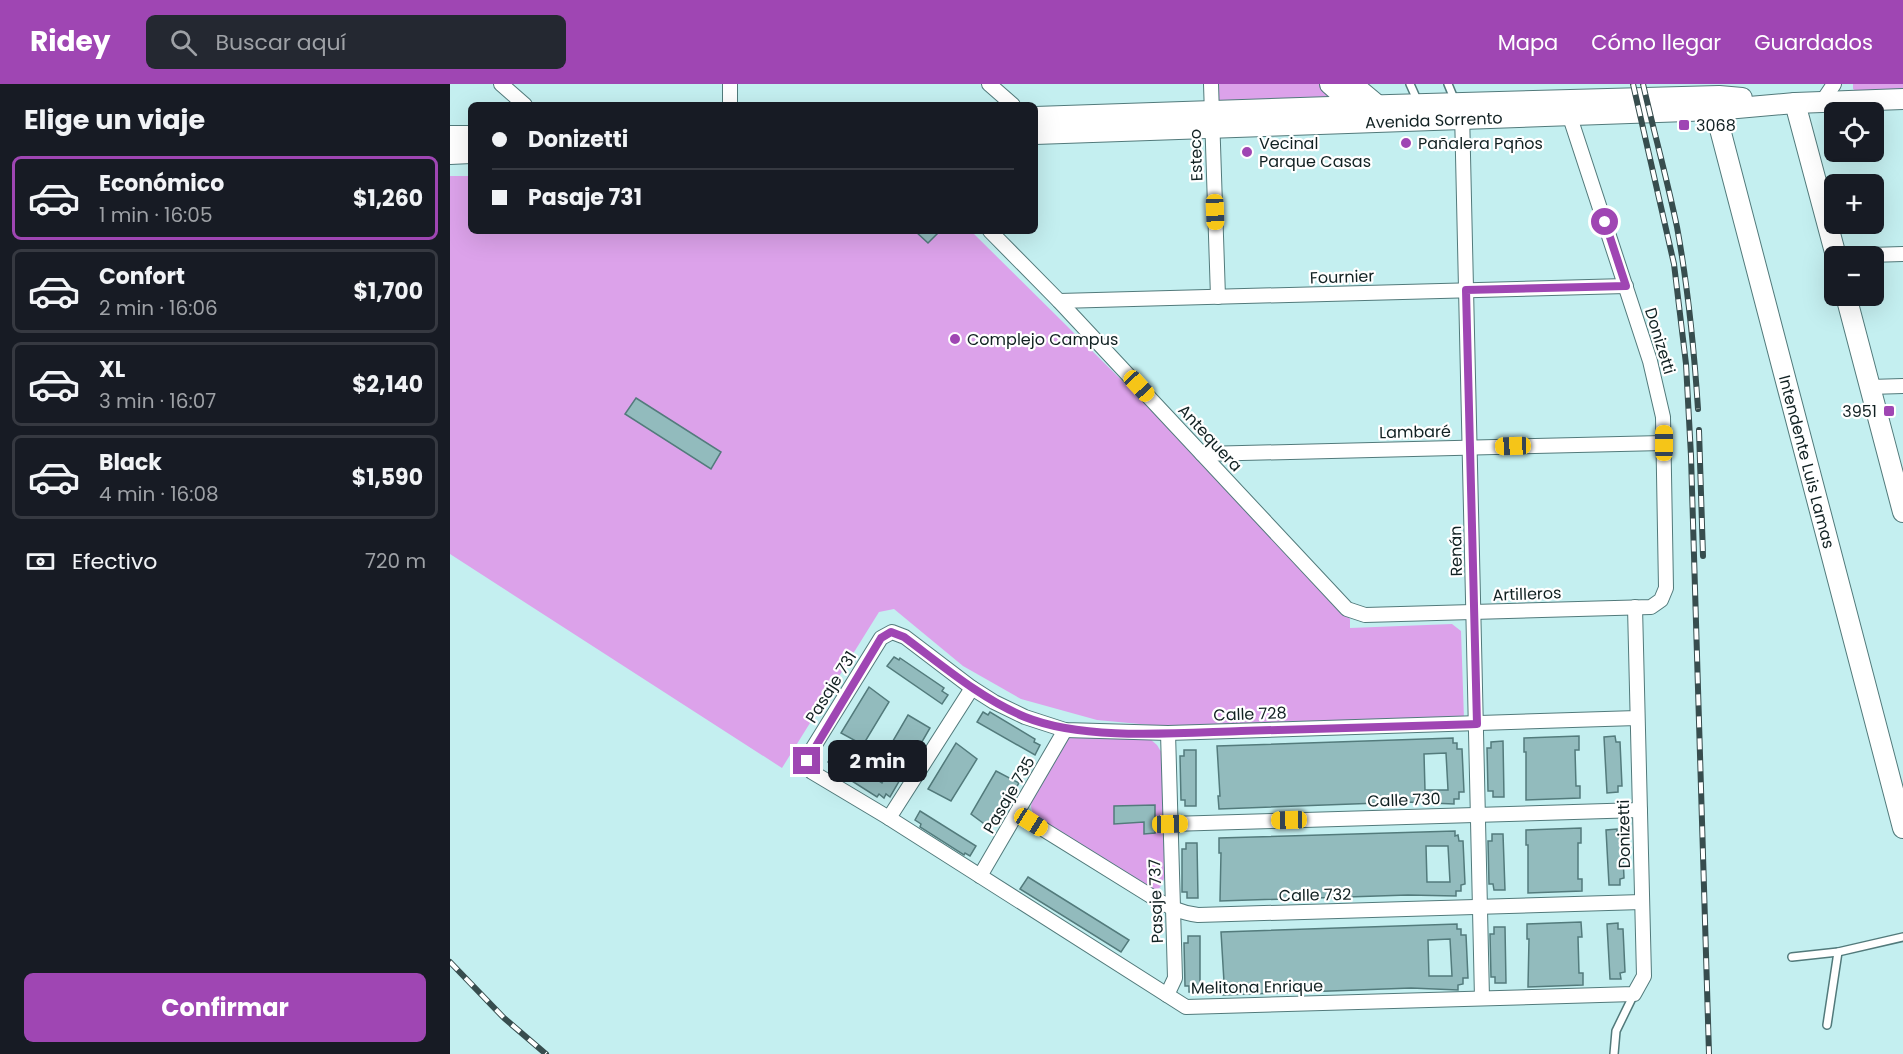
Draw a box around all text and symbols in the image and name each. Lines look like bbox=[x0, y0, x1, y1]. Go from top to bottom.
search box bbox=[146, 15, 566, 69]
text: Ridey bbox=[30, 22, 110, 61]
icon: search bbox=[167, 26, 200, 59]
text: Buscar aquí bbox=[215, 27, 346, 58]
text: Mapa bbox=[1498, 28, 1558, 57]
text: Cómo llegar bbox=[1591, 28, 1721, 57]
text: Guardados bbox=[1754, 28, 1873, 57]
text: Elige un viaje bbox=[24, 101, 205, 138]
map controls bbox=[1824, 102, 1884, 306]
button: locate bbox=[1824, 102, 1884, 162]
street label: Avenida Sorrento bbox=[1365, 106, 1503, 134]
place label: 3068 bbox=[1696, 114, 1736, 137]
marker: 3068 bbox=[1677, 118, 1691, 132]
text: Donizetti bbox=[528, 124, 628, 155]
street label: Esteco bbox=[1184, 128, 1208, 182]
place label: Vecinal Parque Casas bbox=[1259, 132, 1371, 173]
place label: Pañalera Pqños bbox=[1418, 132, 1543, 155]
marker: Pañalera Pqños bbox=[1399, 136, 1413, 150]
marker: Vecinal Parque Casas bbox=[1240, 145, 1254, 159]
text: Económico bbox=[99, 168, 224, 199]
icon: car bbox=[27, 171, 81, 225]
button: + bbox=[1824, 174, 1884, 234]
text: Pasaje 731 bbox=[528, 182, 642, 213]
text: $1,260 bbox=[353, 183, 423, 214]
car bbox=[1205, 194, 1225, 230]
text: 1 min · 16:05 bbox=[99, 201, 212, 229]
route start bbox=[1591, 208, 1618, 235]
button: − bbox=[1824, 246, 1884, 306]
text: Confort bbox=[99, 261, 185, 292]
icon: car bbox=[27, 264, 81, 318]
street label: Fournier bbox=[1309, 264, 1375, 290]
text: $1,700 bbox=[353, 276, 423, 307]
text: 2 min · 16:06 bbox=[99, 294, 218, 322]
street label: Donizetti bbox=[1639, 305, 1681, 377]
place label: Complejo Campus bbox=[967, 328, 1118, 351]
marker: Complejo Campus bbox=[948, 332, 962, 346]
text: XL bbox=[99, 354, 125, 385]
icon: car bbox=[27, 357, 81, 411]
car bbox=[1120, 367, 1158, 405]
text: $2,140 bbox=[352, 369, 423, 400]
street label: Intendente Luis Lamas bbox=[1773, 373, 1841, 551]
text: 3 min · 16:07 bbox=[99, 387, 216, 415]
street label: Antequera bbox=[1173, 399, 1247, 477]
place label: 3951 bbox=[1842, 400, 1877, 423]
marker: 3951 bbox=[1882, 404, 1896, 418]
street label: Lambaré bbox=[1379, 420, 1451, 444]
car bbox=[1655, 425, 1673, 461]
car bbox=[1495, 436, 1531, 456]
text: Black bbox=[99, 447, 162, 478]
icon: car bbox=[27, 450, 81, 504]
text: $1,590 bbox=[352, 462, 423, 493]
text: 4 min · 16:08 bbox=[99, 480, 219, 508]
street label: Renán bbox=[1444, 525, 1468, 577]
icon: cash bbox=[24, 545, 57, 578]
text: Efectivo bbox=[72, 546, 157, 577]
text: 720 m bbox=[365, 547, 426, 575]
street label: Artilleros bbox=[1492, 581, 1562, 607]
street label: Pasaje 731 bbox=[800, 647, 862, 727]
street label: Calle 728 bbox=[1213, 701, 1287, 727]
callout: 2 min bbox=[828, 740, 927, 782]
route end bbox=[793, 747, 820, 774]
text: 2 min bbox=[849, 747, 906, 775]
street label: Pasaje 735 bbox=[978, 752, 1040, 838]
street label: Calle 730 bbox=[1367, 787, 1441, 813]
street label: Donizetti bbox=[1612, 800, 1636, 868]
car bbox=[1011, 805, 1051, 839]
car bbox=[1271, 811, 1307, 829]
car bbox=[1152, 815, 1188, 833]
street label: Pasaje 737 bbox=[1143, 858, 1169, 944]
street label: Calle 732 bbox=[1279, 883, 1351, 907]
button: Confirmar bbox=[24, 973, 426, 1042]
street label: Melitona Enrique bbox=[1191, 974, 1323, 1000]

